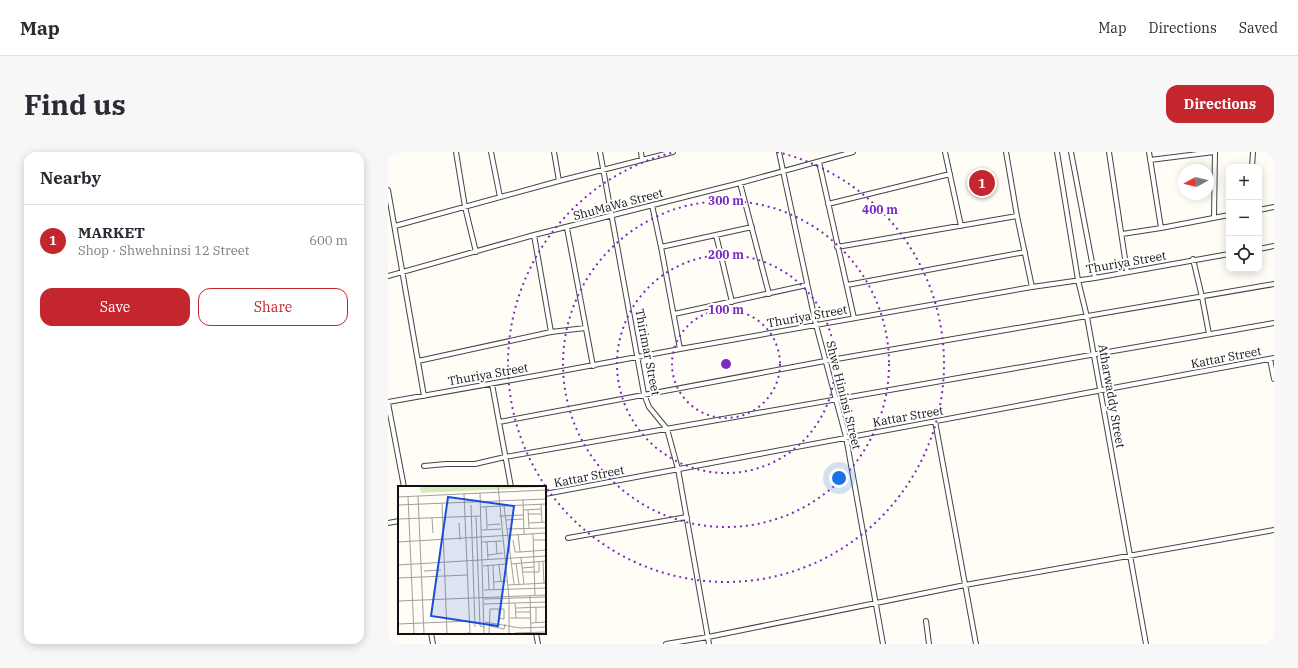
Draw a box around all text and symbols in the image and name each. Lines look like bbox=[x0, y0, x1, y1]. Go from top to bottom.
text: Map bbox=[20, 16, 60, 40]
text: Map bbox=[1098, 19, 1127, 37]
text: Directions bbox=[1149, 19, 1217, 37]
text: Saved bbox=[1239, 19, 1278, 37]
button: Directions bbox=[1166, 85, 1274, 123]
text: Find us bbox=[24, 86, 126, 123]
north arrow bbox=[1178, 164, 1214, 200]
map controls bbox=[1226, 164, 1262, 272]
button: + bbox=[1226, 164, 1262, 200]
text: Nearby bbox=[40, 167, 101, 189]
pin: 1 bbox=[969, 168, 995, 198]
street label: ShuMaWa Street bbox=[571, 185, 665, 223]
text: 300 m bbox=[708, 193, 744, 208]
button: − bbox=[1226, 200, 1262, 236]
text: 400 m bbox=[862, 202, 898, 217]
text: MARKET bbox=[78, 223, 145, 242]
text: 1 bbox=[49, 232, 57, 249]
text: 600 m bbox=[309, 232, 348, 249]
button: locate bbox=[1226, 236, 1262, 272]
text: Shop · Shwehninsi 12 Street bbox=[78, 242, 249, 259]
text: 200 m bbox=[708, 247, 744, 262]
street label: Thuriya Street bbox=[1085, 248, 1167, 276]
button: Save bbox=[40, 288, 190, 326]
button: Share bbox=[198, 288, 348, 326]
text: 100 m bbox=[708, 302, 744, 317]
street label: Thuriya Street bbox=[766, 302, 848, 330]
street label: Thirimar Street bbox=[632, 307, 664, 397]
street label: Shwe Hininsi Street bbox=[823, 339, 865, 451]
street label: Atharwaddy Street bbox=[1095, 343, 1129, 449]
street label: Kattar Street bbox=[1189, 343, 1263, 371]
centre of rings bbox=[719, 357, 733, 371]
street label: Thuriya Street bbox=[447, 360, 529, 388]
street label: Kattar Street bbox=[872, 402, 944, 430]
street label: Kattar Street bbox=[552, 462, 626, 490]
your location bbox=[829, 468, 849, 488]
inset map bbox=[398, 486, 546, 634]

